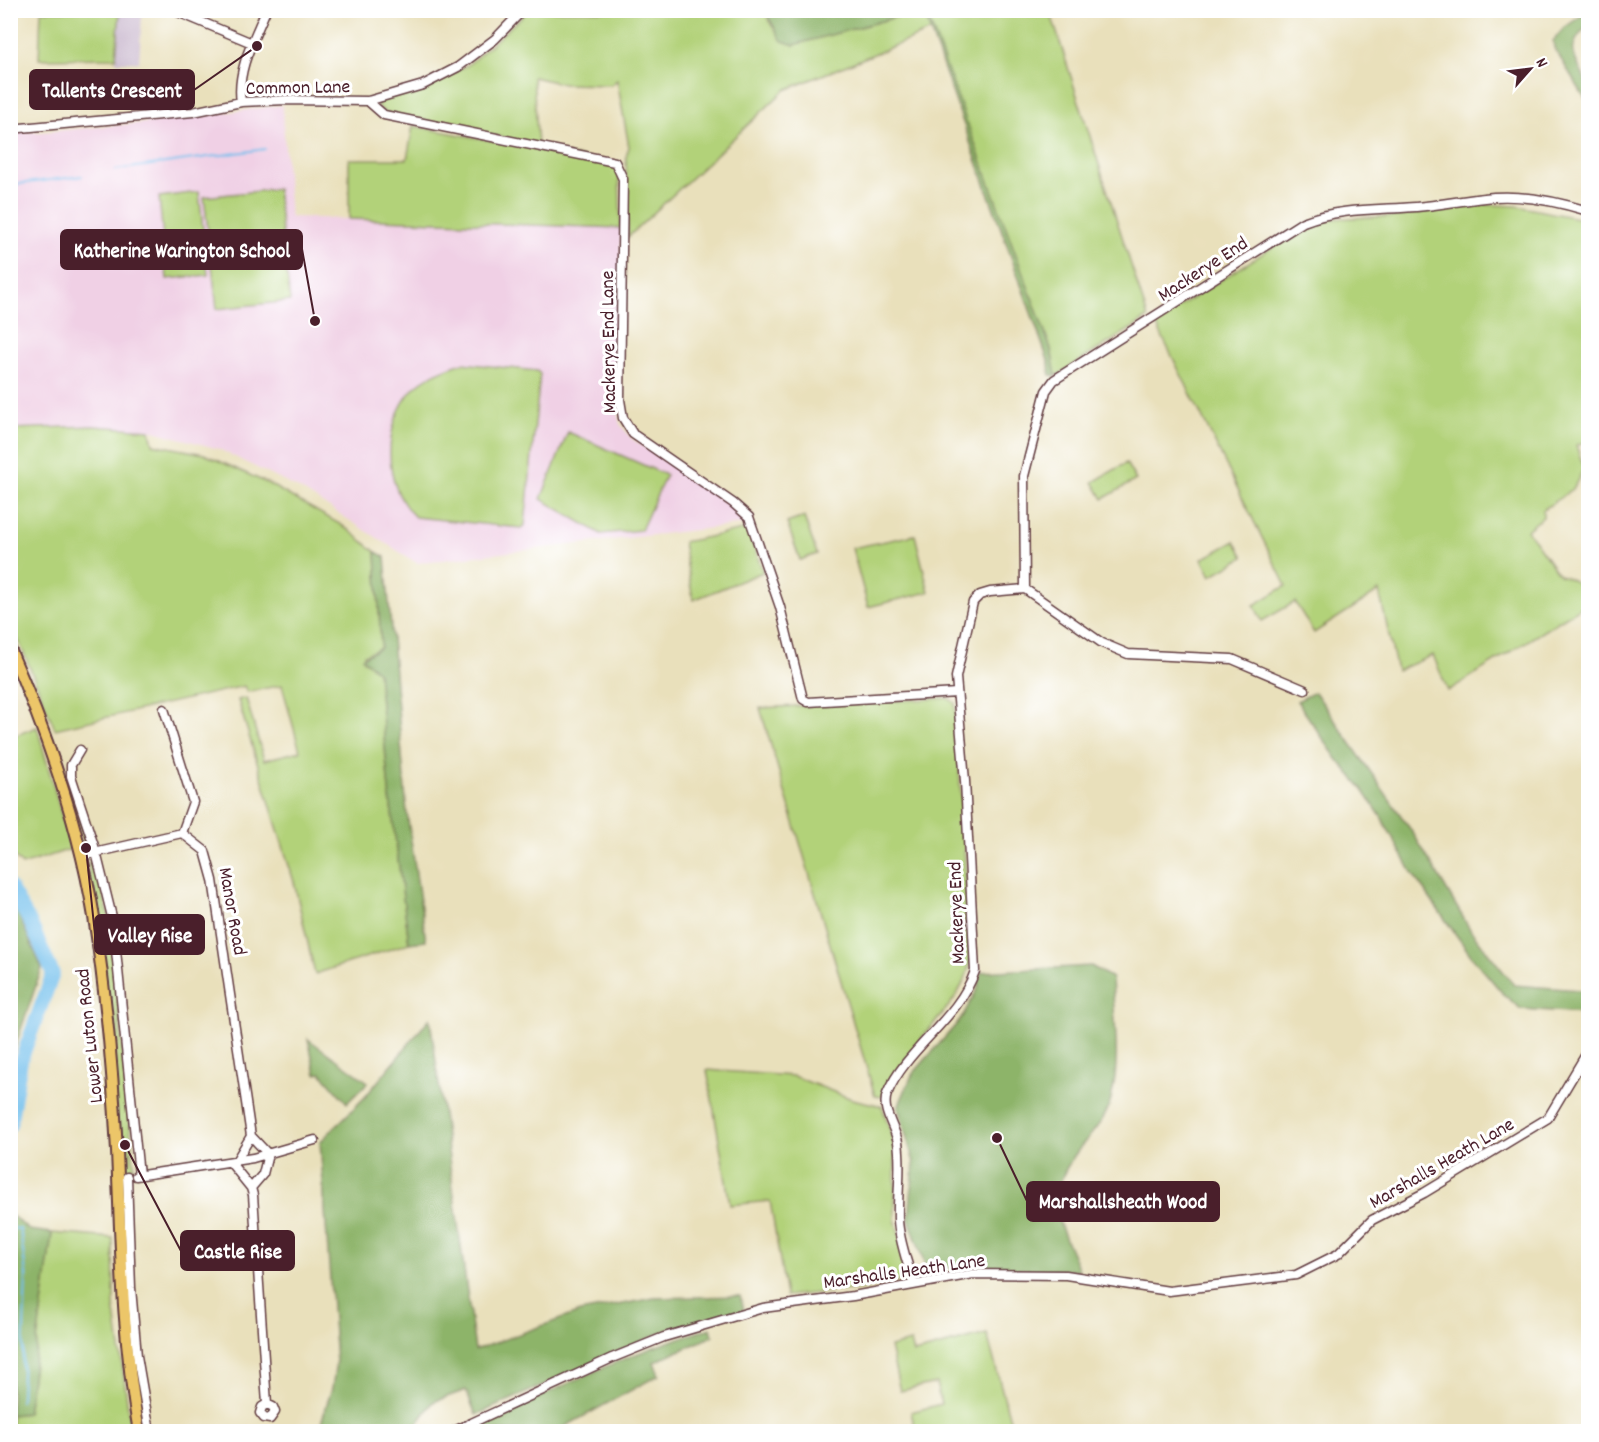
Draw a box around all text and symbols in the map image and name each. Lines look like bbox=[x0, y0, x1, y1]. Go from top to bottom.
north arrow bbox=[1500, 39, 1560, 99]
text: N bbox=[1529, 54, 1553, 72]
callout: Tallents Crescent bbox=[30, 70, 194, 109]
street label: Common Lane bbox=[246, 74, 351, 104]
text: Tallents Crescent bbox=[42, 78, 182, 108]
callout: Katherine Warington School bbox=[61, 230, 302, 269]
street label: Mackerye End bbox=[1153, 231, 1254, 310]
text: Katherine Warington School bbox=[74, 238, 291, 268]
street label: Mackerye End Lane bbox=[595, 270, 625, 414]
street label: Mackerye End bbox=[942, 861, 974, 965]
street label: Manor Road bbox=[210, 865, 253, 958]
callout: Valley Rise bbox=[95, 915, 204, 954]
text: Valley Rise bbox=[108, 923, 192, 953]
street label: Lower Luton Road bbox=[70, 967, 112, 1104]
street label: Marshalls Heath Lane bbox=[1365, 1112, 1520, 1218]
callout: Marshallsheath Wood bbox=[1027, 1182, 1219, 1221]
text: Marshallsheath Wood bbox=[1039, 1189, 1207, 1219]
callout: Castle Rise bbox=[181, 1231, 294, 1270]
text: Castle Rise bbox=[194, 1239, 282, 1269]
street label: Marshalls Heath Lane bbox=[822, 1248, 987, 1298]

